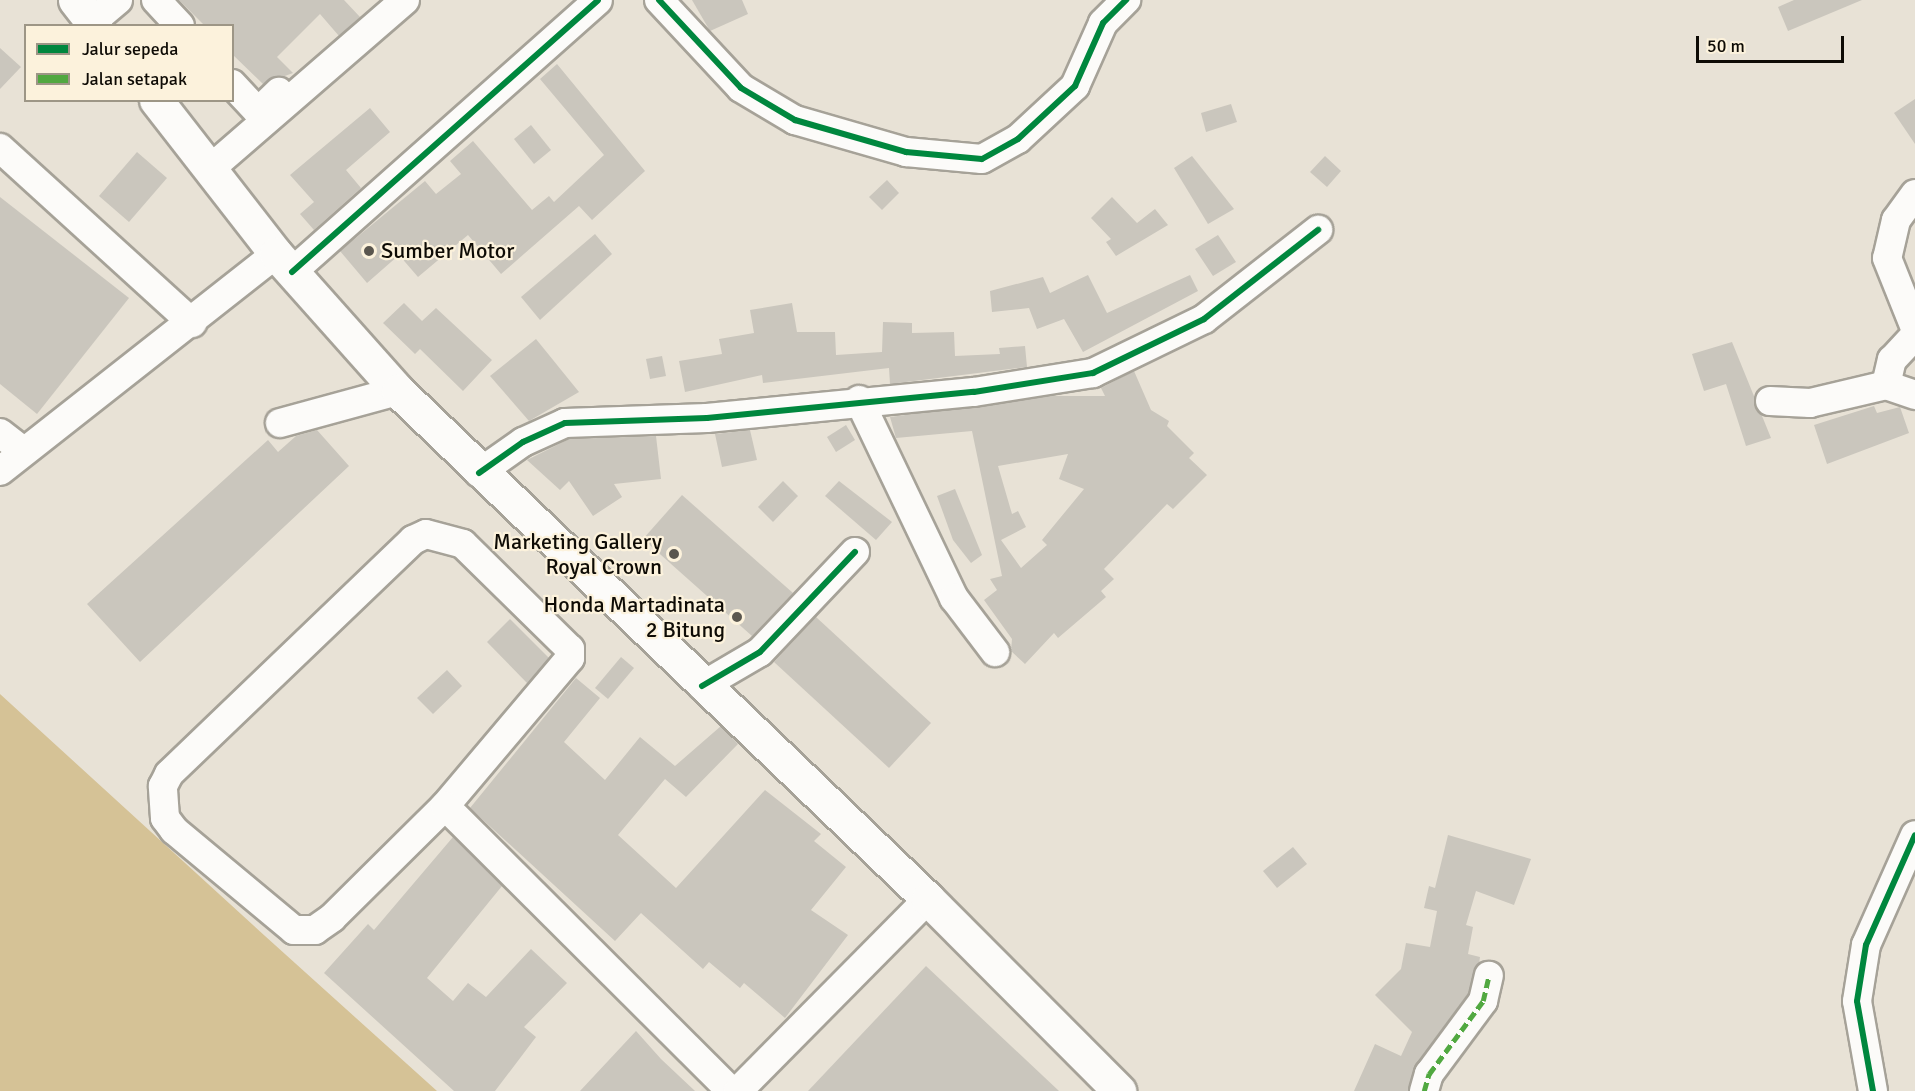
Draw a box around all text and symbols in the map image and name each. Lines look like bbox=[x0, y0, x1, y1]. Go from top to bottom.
legend bbox=[24, 24, 234, 102]
scale bar bbox=[1699, 24, 1848, 62]
text: 50 m bbox=[1707, 35, 1745, 57]
text: Jalur sepeda bbox=[82, 38, 178, 60]
text: Jalan setapak bbox=[82, 68, 187, 90]
place label: Sumber Motor bbox=[381, 238, 514, 264]
marker: Sumber Motor bbox=[362, 244, 376, 258]
place label: Marketing Gallery Royal Crown bbox=[493, 528, 662, 580]
marker: Marketing Gallery Royal Crown bbox=[667, 547, 681, 561]
place label: Honda Martadinata 2 Bitung bbox=[544, 591, 725, 642]
marker: Honda Martadinata 2 Bitung bbox=[730, 610, 744, 624]

